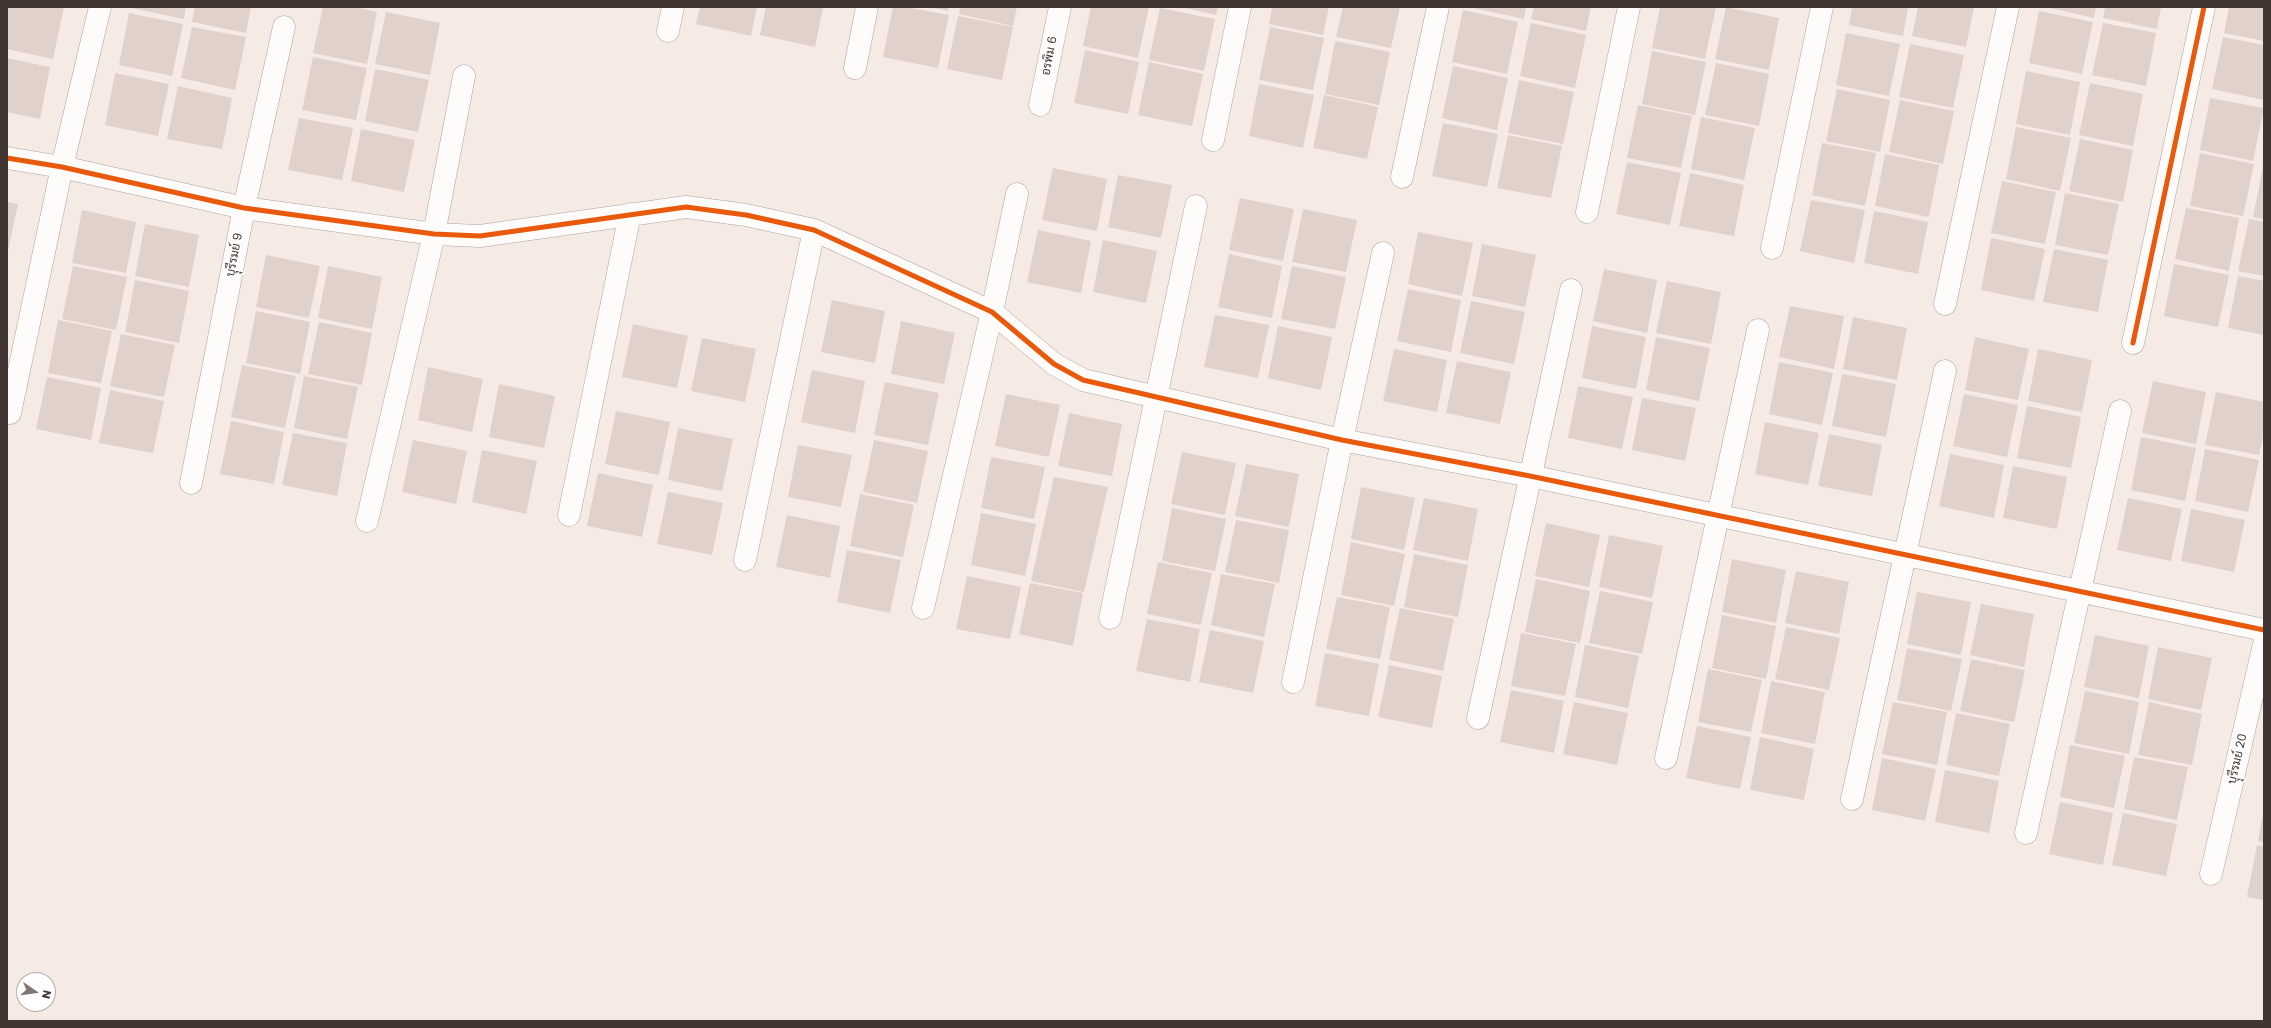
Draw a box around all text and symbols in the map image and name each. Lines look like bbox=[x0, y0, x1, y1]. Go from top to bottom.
street label: อรพิม 6 bbox=[1039, 35, 1061, 77]
street label: บุุรีรมย์ 9 bbox=[224, 232, 246, 278]
street label: บุุรีรมย์ 20 bbox=[2225, 732, 2251, 786]
north arrow bbox=[16, 972, 56, 1012]
text: N bbox=[38, 989, 55, 1000]

